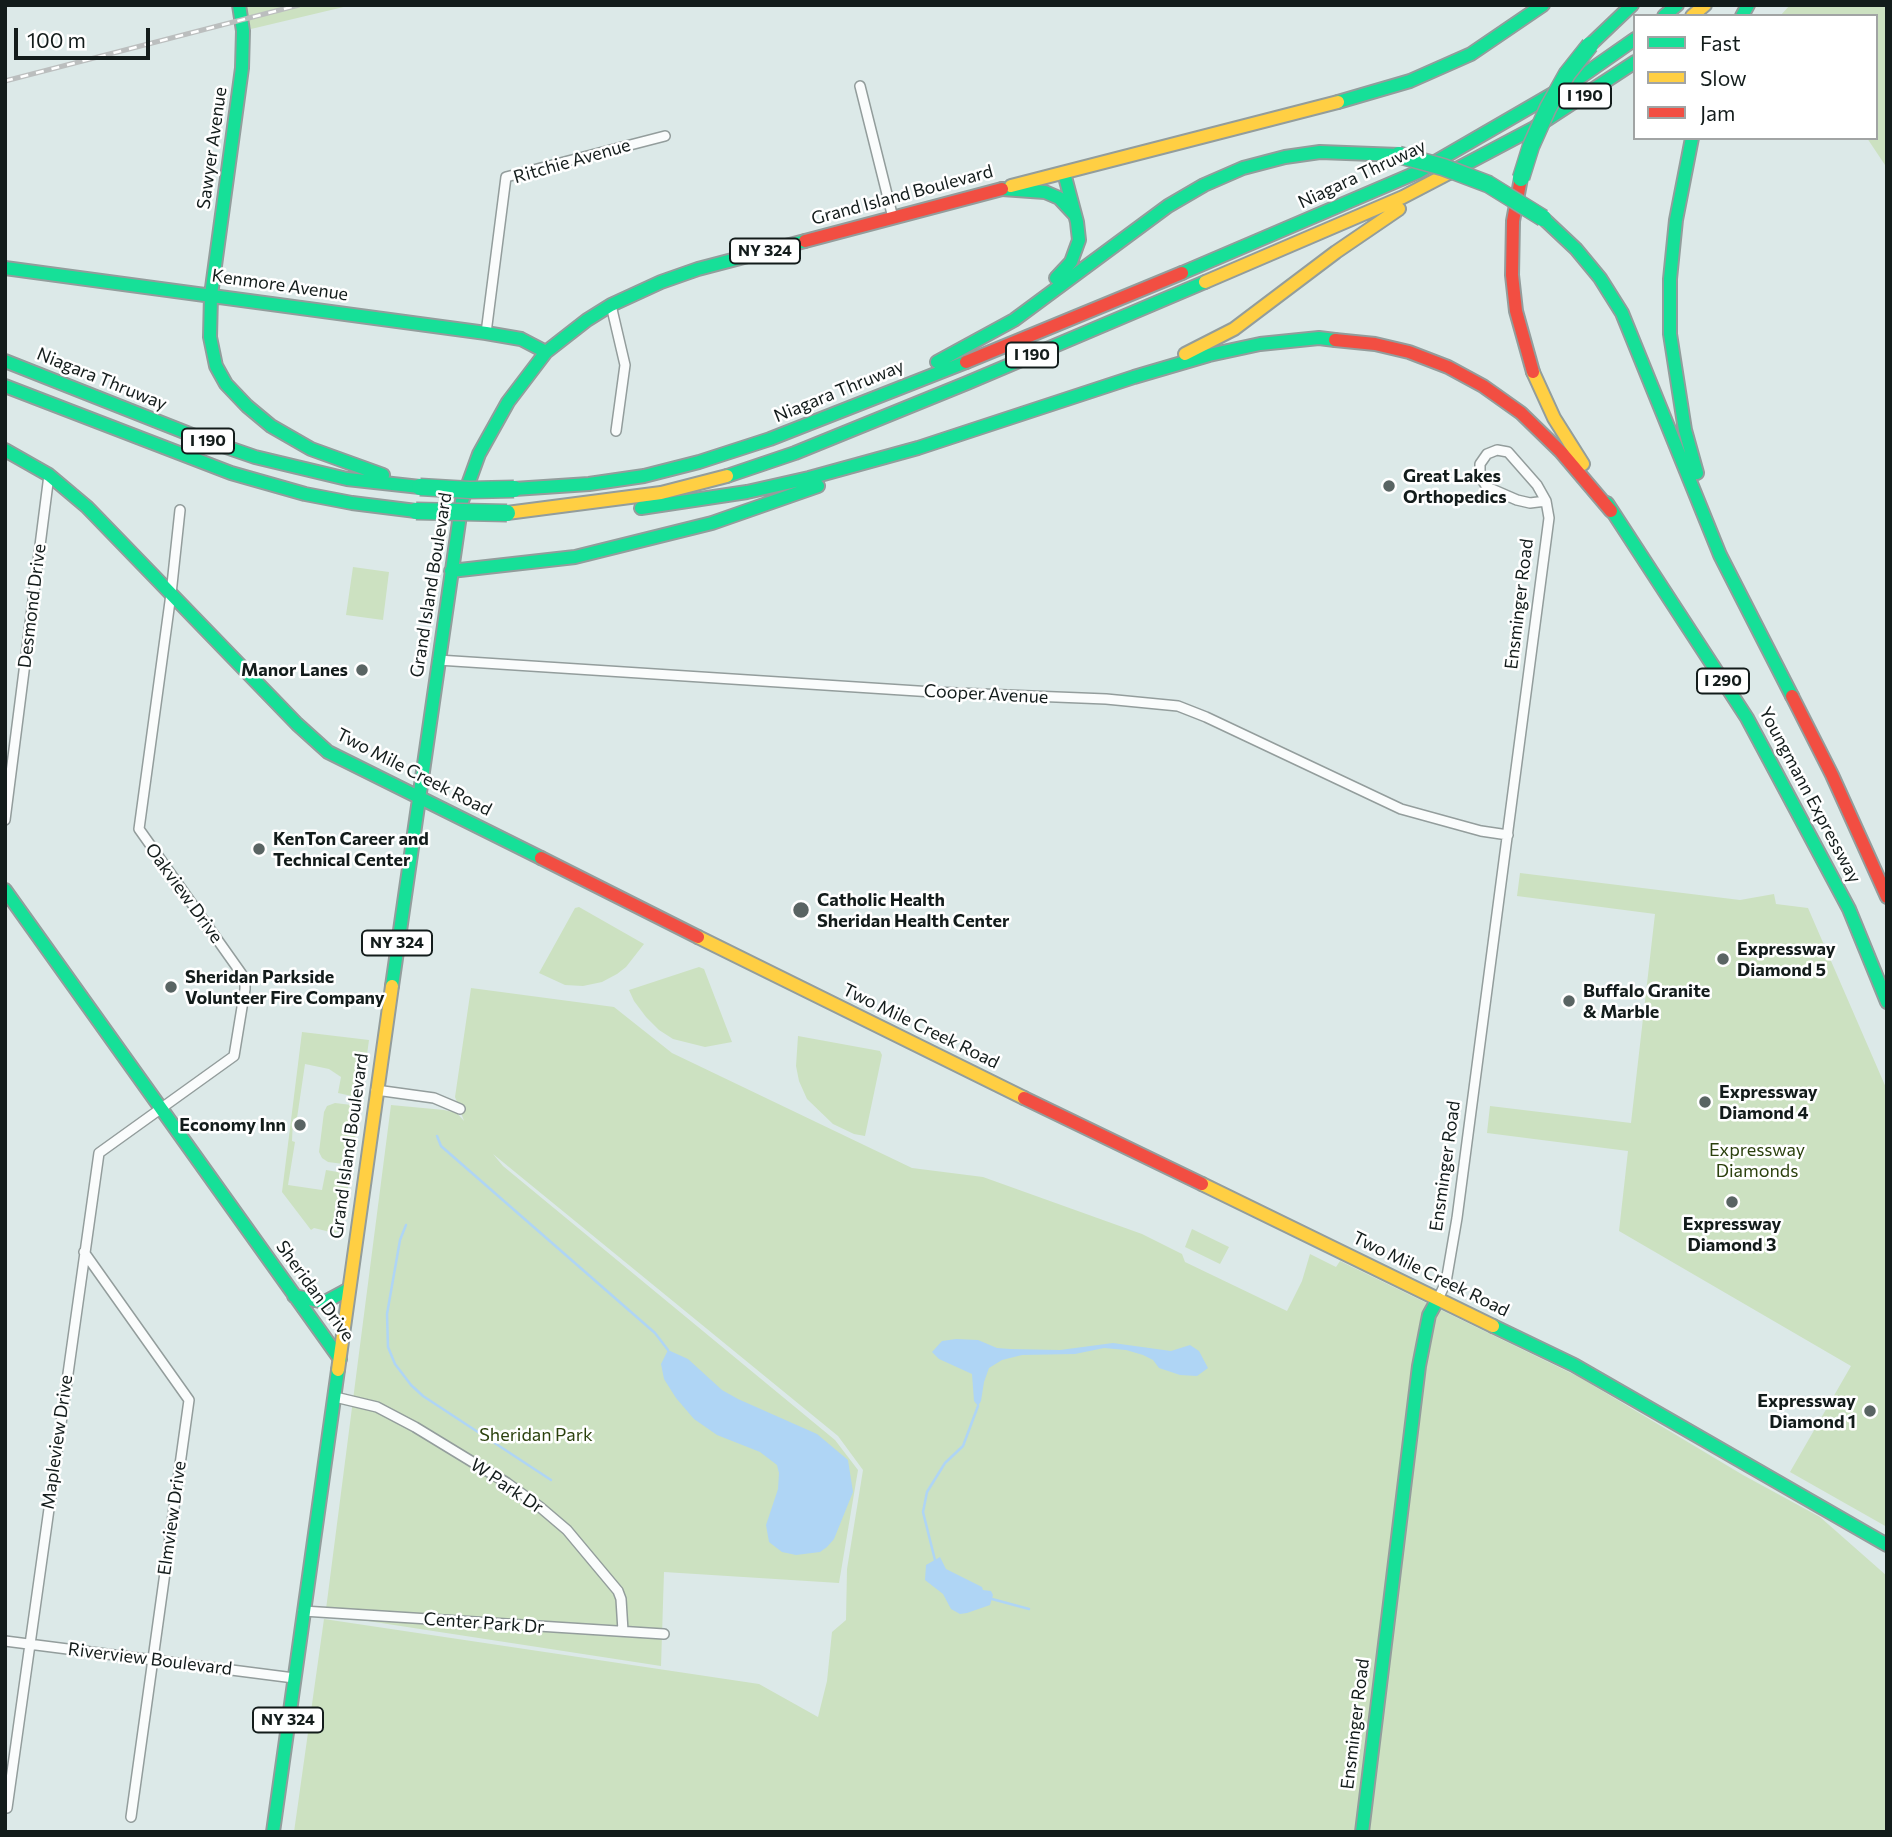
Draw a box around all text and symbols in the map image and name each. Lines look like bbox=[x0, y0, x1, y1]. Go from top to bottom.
scale bar bbox=[18, 14, 154, 58]
legend bbox=[1633, 14, 1878, 140]
text: 100 m bbox=[27, 27, 86, 52]
text: Fast bbox=[1700, 30, 1741, 55]
text: Slow bbox=[1700, 65, 1747, 90]
road number: I 190 bbox=[1559, 83, 1611, 108]
street label: Sawyer Avenue bbox=[193, 85, 231, 211]
text: Jam bbox=[1700, 100, 1735, 125]
street label: Ritchie Avenue bbox=[511, 134, 633, 188]
street label: Niagara Thruway bbox=[1295, 135, 1429, 213]
street label: Grand Island Boulevard bbox=[809, 160, 995, 230]
road number: NY 324 bbox=[730, 238, 800, 264]
street label: Kenmore Avenue bbox=[210, 265, 350, 305]
road number: I 190 bbox=[1006, 342, 1058, 368]
street label: Niagara Thruway bbox=[34, 343, 170, 415]
street label: Niagara Thruway bbox=[771, 355, 907, 427]
road number: I 190 bbox=[182, 428, 234, 454]
place label: Great Lakes Orthopedics bbox=[1403, 465, 1507, 508]
marker: Great Lakes Orthopedics bbox=[1381, 478, 1397, 494]
street label: Grand Island Boulevard bbox=[406, 491, 456, 679]
street label: Ensminger Road bbox=[1500, 537, 1538, 671]
street label: Desmond Drive bbox=[14, 543, 50, 669]
place label: Manor Lanes bbox=[241, 659, 348, 681]
marker: Manor Lanes bbox=[354, 662, 370, 678]
road number: I 290 bbox=[1697, 668, 1749, 694]
street label: Cooper Avenue bbox=[923, 680, 1049, 708]
street label: Youngmann Expressway bbox=[1754, 703, 1866, 887]
street label: Two Mile Creek Road bbox=[333, 723, 495, 821]
place label: KenTon Career and Technical Center bbox=[273, 828, 429, 870]
street label: Oakview Drive bbox=[140, 839, 228, 947]
marker: KenTon Career and Technical Center bbox=[251, 841, 267, 857]
place label: Catholic Health Sheridan Health Center bbox=[817, 889, 1009, 932]
marker: Catholic Health Sheridan Health Center bbox=[791, 900, 811, 920]
road number: NY 324 bbox=[362, 931, 432, 956]
place label: Expressway Diamond 5 bbox=[1737, 938, 1836, 981]
marker: Expressway Diamond 5 bbox=[1715, 951, 1731, 967]
place label: Sheridan Parkside Volunteer Fire Company bbox=[185, 966, 385, 1009]
marker: Sheridan Parkside Volunteer Fire Company bbox=[163, 979, 179, 995]
street label: Two Mile Creek Road bbox=[839, 979, 1003, 1073]
place label: Buffalo Granite & Marble bbox=[1583, 980, 1710, 1023]
marker: Buffalo Granite & Marble bbox=[1561, 993, 1577, 1009]
street label: Grand Island Boulevard bbox=[325, 1052, 373, 1240]
place label: Expressway Diamond 4 bbox=[1719, 1081, 1818, 1124]
marker: Expressway Diamond 4 bbox=[1697, 1094, 1713, 1110]
street label: Ensminger Road bbox=[1425, 1099, 1465, 1233]
place label: Economy Inn bbox=[179, 1114, 286, 1136]
marker: Economy Inn bbox=[292, 1117, 308, 1133]
park label: Expressway Diamonds bbox=[1709, 1139, 1805, 1182]
marker: Expressway Diamond 3 bbox=[1724, 1194, 1740, 1210]
place label: Expressway Diamond 3 bbox=[1683, 1213, 1781, 1256]
street label: Two Mile Creek Road bbox=[1349, 1227, 1513, 1321]
street label: Sheridan Drive bbox=[271, 1236, 359, 1346]
street label: Mapleview Drive bbox=[37, 1373, 77, 1511]
place label: Expressway Diamond 1 bbox=[1757, 1390, 1856, 1432]
marker: Expressway Diamond 1 bbox=[1862, 1403, 1878, 1419]
park label: Sheridan Park bbox=[479, 1424, 593, 1446]
street label: W Park Dr bbox=[466, 1454, 548, 1518]
street label: Elmview Drive bbox=[153, 1459, 191, 1577]
street label: Center Park Dr bbox=[423, 1608, 545, 1638]
street label: Riverview Boulevard bbox=[67, 1638, 233, 1680]
street label: Ensminger Road bbox=[1336, 1657, 1374, 1791]
road number: NY 324 bbox=[253, 1708, 323, 1732]

